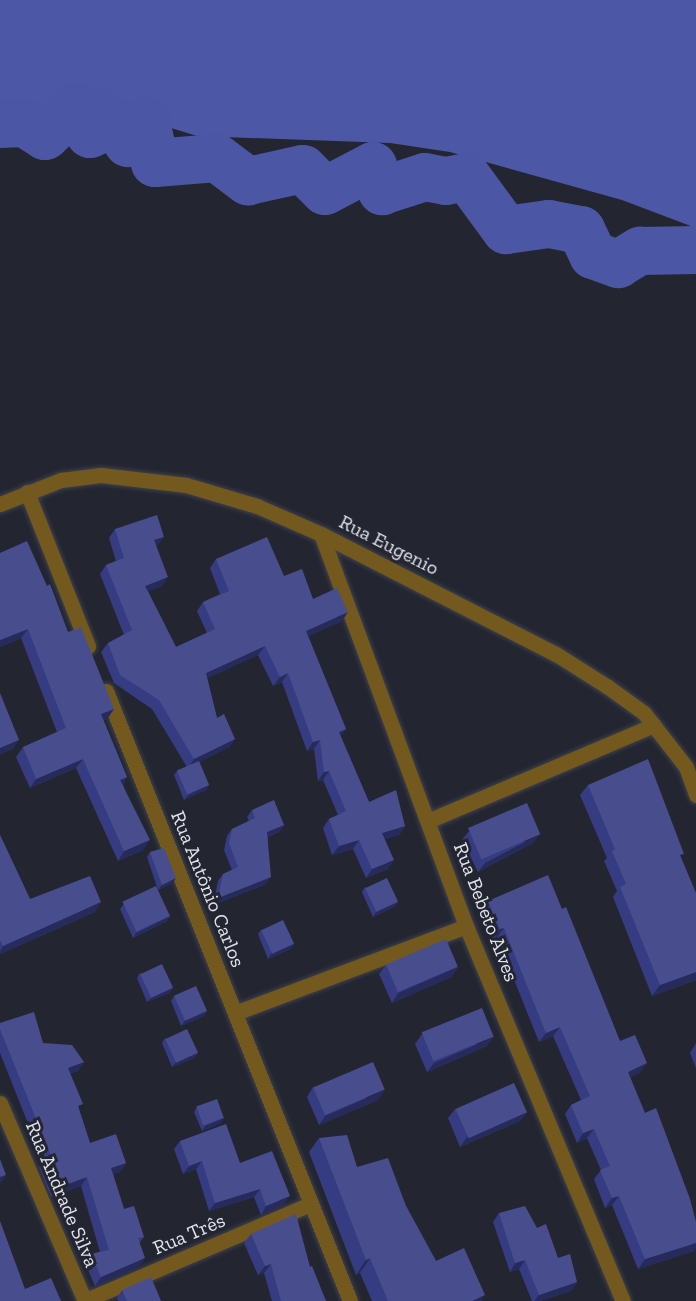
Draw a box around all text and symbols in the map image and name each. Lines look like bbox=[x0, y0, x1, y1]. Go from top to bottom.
street label: Rua Eugenio bbox=[335, 510, 443, 580]
street label: Rua Antônio Carlos bbox=[166, 807, 250, 971]
street label: Rua Bebeto Alves bbox=[448, 839, 524, 985]
street label: Rua Andrade Silva bbox=[20, 1117, 104, 1271]
street label: Rua Três bbox=[149, 1208, 229, 1260]

